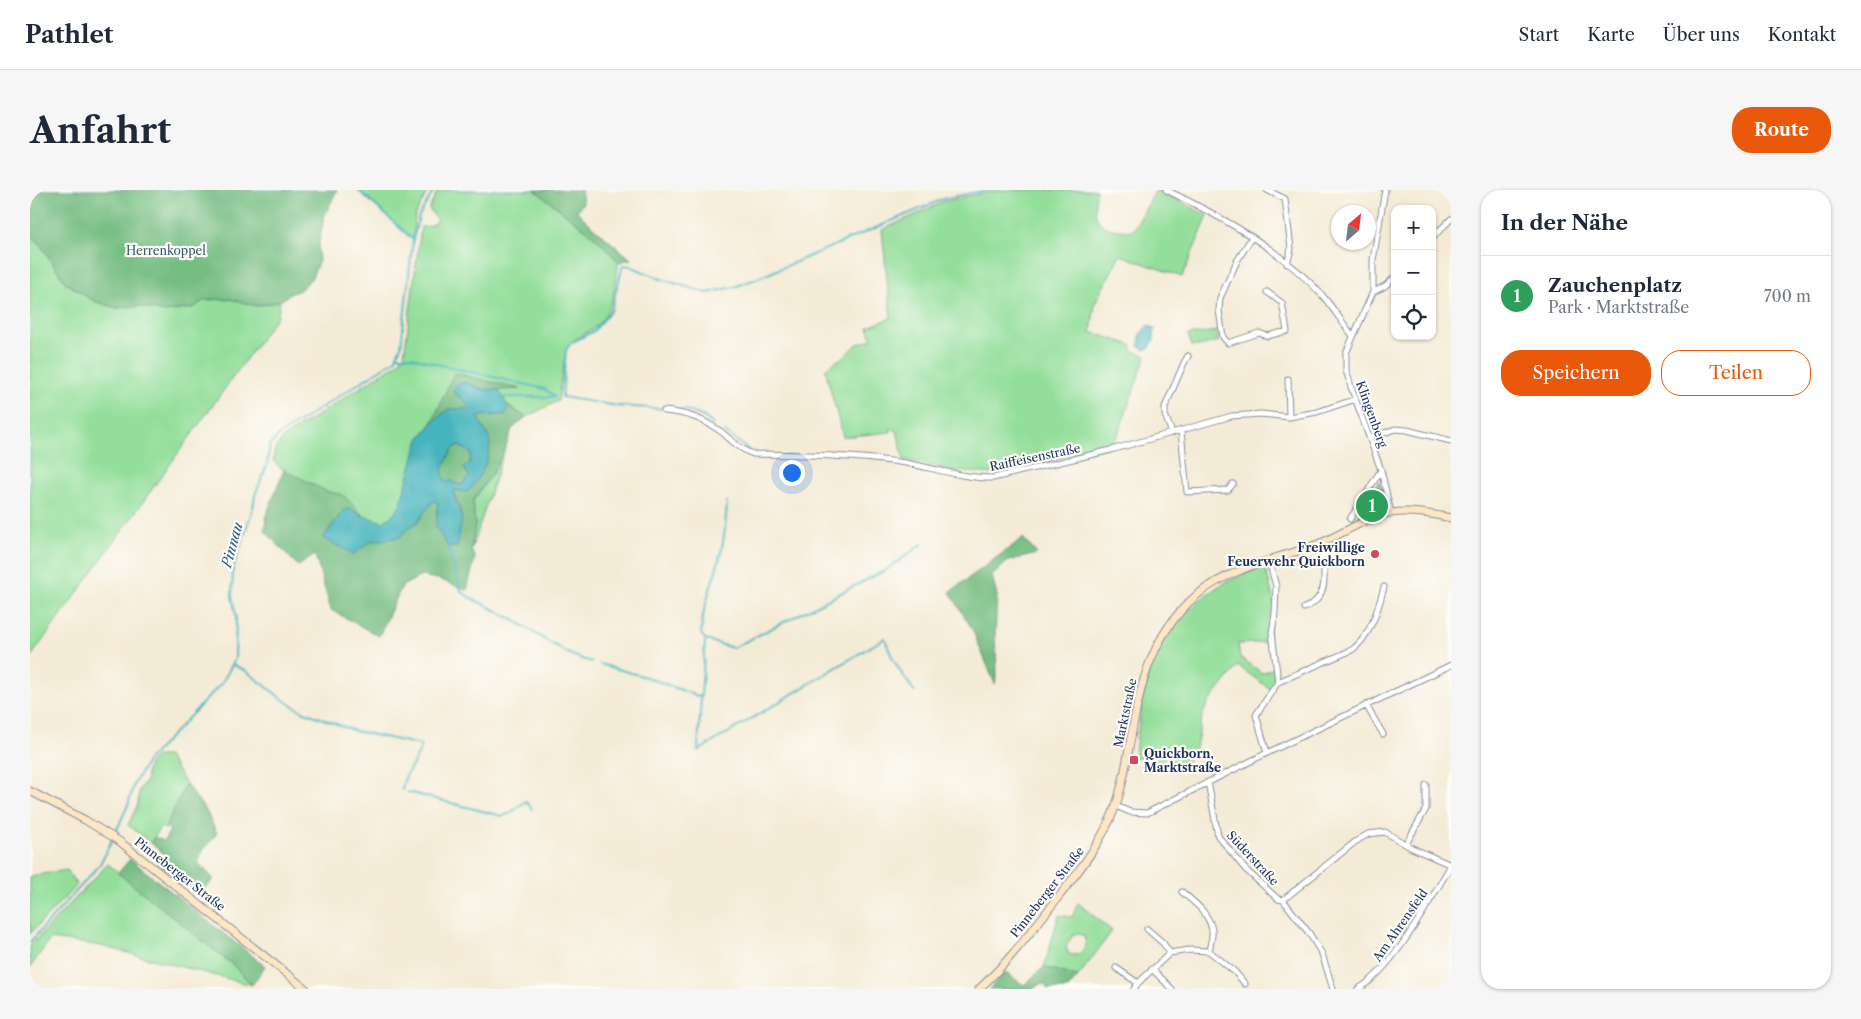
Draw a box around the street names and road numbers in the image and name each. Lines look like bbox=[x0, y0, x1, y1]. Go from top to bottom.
street label: Klingenberg bbox=[1353, 379, 1391, 450]
street label: Raiffeisenstraße bbox=[988, 440, 1082, 474]
street label: Marktstraße bbox=[1110, 677, 1140, 749]
street label: Süderstraße bbox=[1224, 828, 1282, 889]
street label: Pinneberger Straße bbox=[132, 834, 229, 914]
street label: Pinneberger Straße bbox=[1007, 843, 1087, 940]
street label: Am Ahrensfeld bbox=[1369, 885, 1431, 965]

